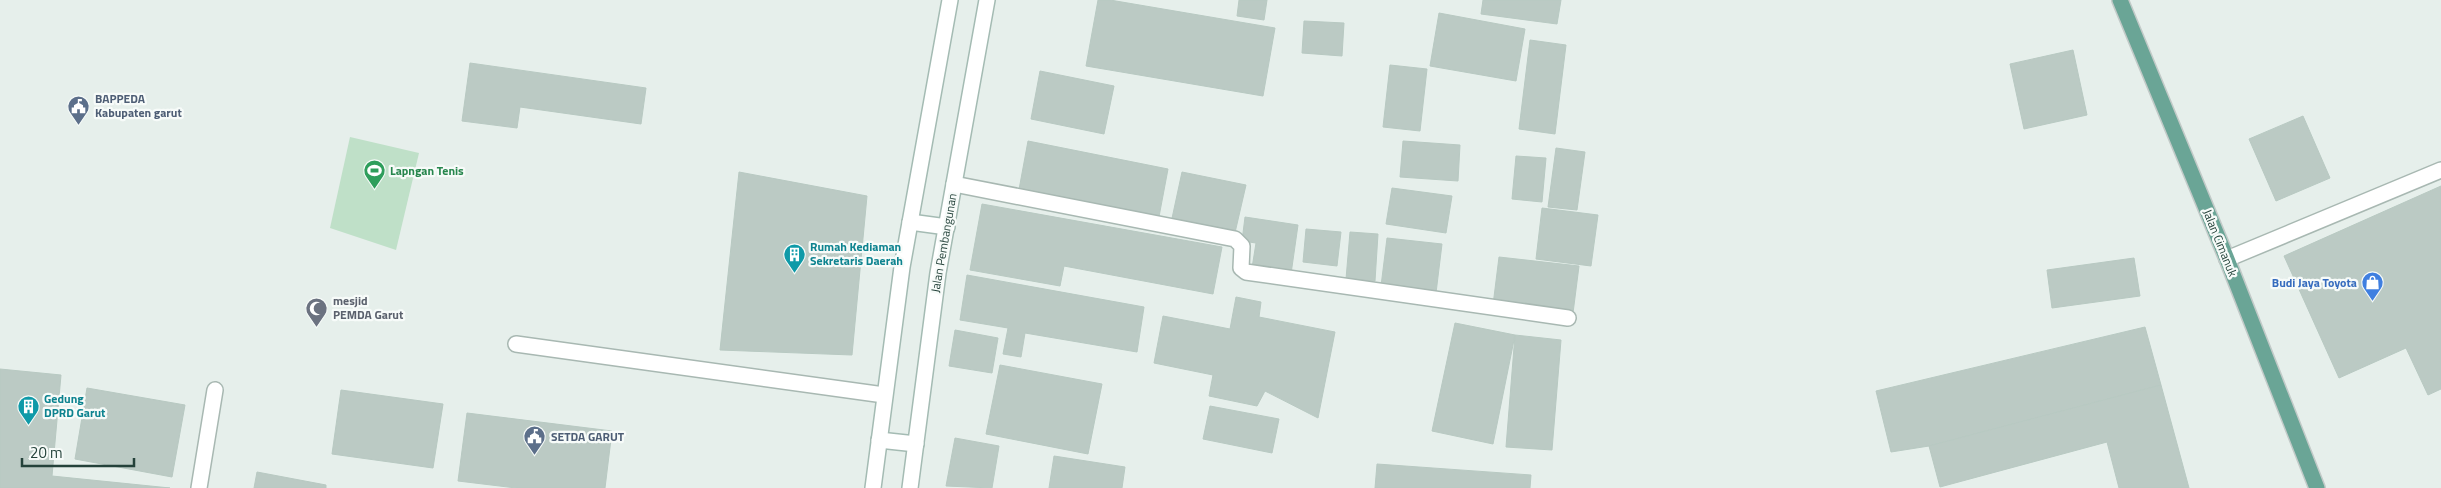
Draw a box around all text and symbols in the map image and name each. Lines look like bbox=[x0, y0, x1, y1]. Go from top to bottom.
place label: BAPPEDA Kabupaten garut bbox=[95, 89, 182, 122]
public building icon: BAPPEDA Kabupaten garut bbox=[67, 94, 91, 125]
sports icon: Lapngan Tenis bbox=[362, 159, 386, 190]
place label: Lapngan Tenis bbox=[390, 161, 464, 180]
street label: Jalan Pembangunan bbox=[925, 192, 962, 294]
street label: Jalan Cimanuk bbox=[2198, 206, 2243, 280]
place label: Rumah Kediaman Sekretaris Daerah bbox=[810, 237, 903, 270]
building icon: Rumah Kediaman Sekretaris Daerah bbox=[782, 242, 806, 273]
shop icon: Budi Jaya Toyota bbox=[2361, 271, 2385, 302]
place label: Budi Jaya Toyota bbox=[2272, 273, 2357, 292]
place label: mesjid PEMDA Garut bbox=[333, 291, 404, 324]
mosque icon: mesjid PEMDA Garut bbox=[305, 296, 329, 327]
place label: Gedung DPRD Garut bbox=[44, 389, 106, 422]
building icon: Gedung DPRD Garut bbox=[16, 394, 40, 425]
public building icon: SETDA GARUT bbox=[523, 425, 547, 456]
place label: SETDA GARUT bbox=[551, 427, 625, 446]
scale bar bbox=[22, 436, 135, 468]
text: 20 m bbox=[30, 441, 63, 464]

